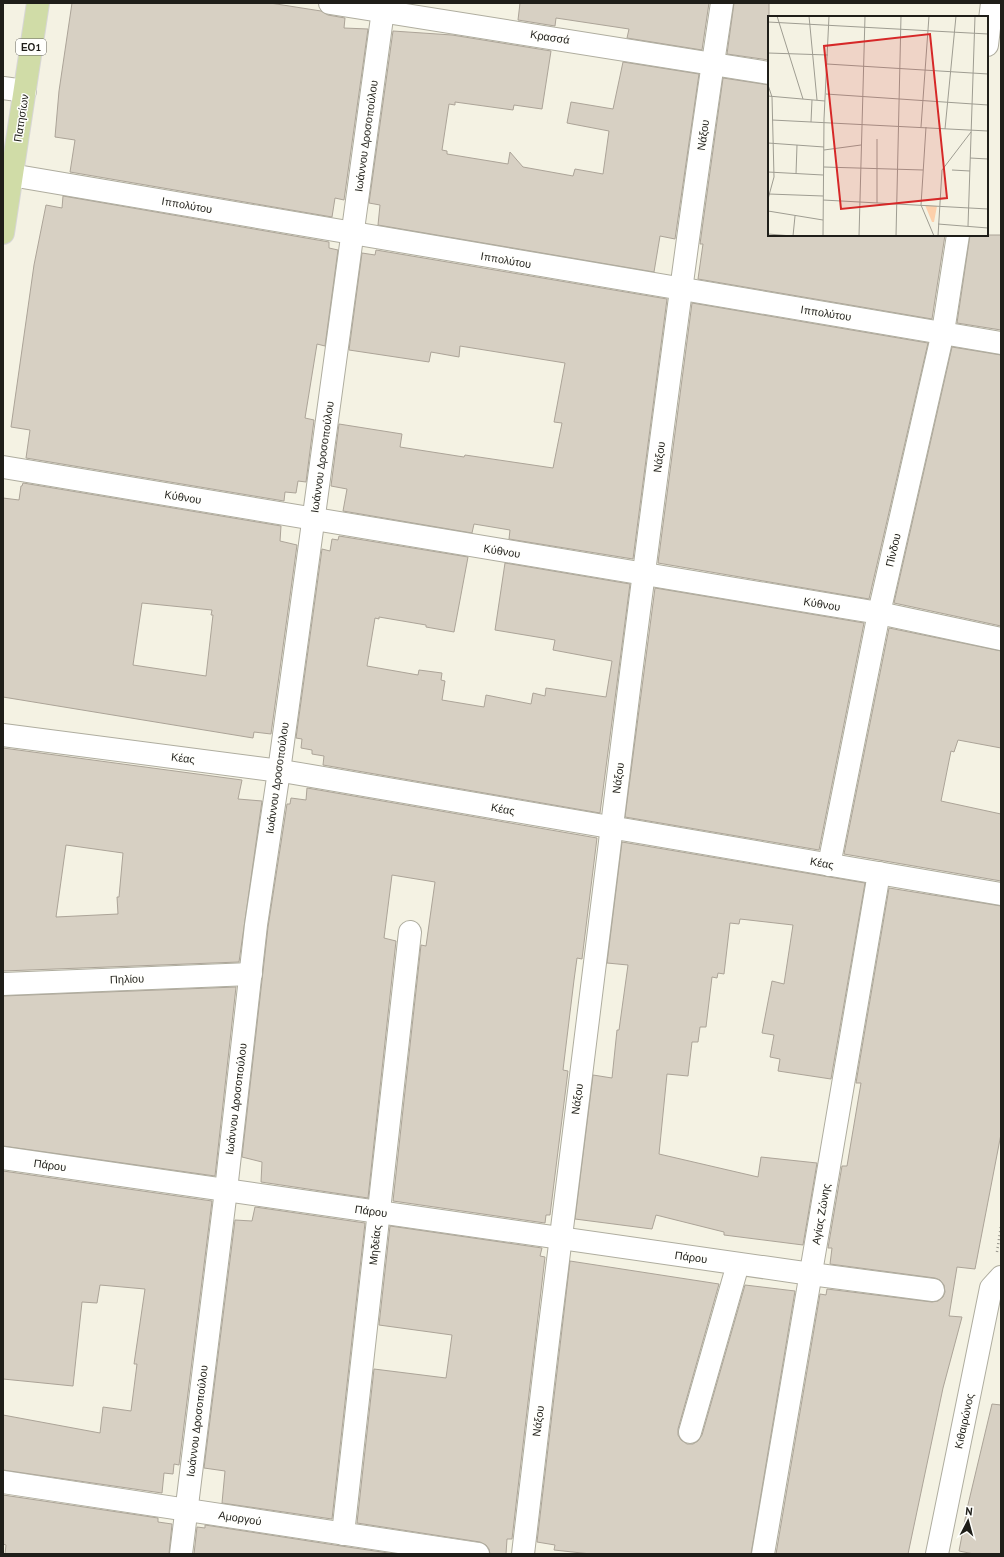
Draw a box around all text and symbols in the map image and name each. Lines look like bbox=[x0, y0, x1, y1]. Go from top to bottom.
inset map bbox=[768, 16, 988, 236]
street label: Κρασσά bbox=[529, 27, 571, 47]
road number: ΕΟ1 bbox=[16, 39, 46, 55]
street label: Ιωάννου Δροσοπούλου bbox=[351, 79, 381, 193]
street label: Πατησίων bbox=[10, 93, 32, 143]
street label: Νάξου bbox=[694, 119, 712, 151]
street label: Ιππολύτου bbox=[161, 194, 213, 216]
street label: Ιππολύτου bbox=[480, 249, 532, 271]
street label: Ιππολύτου bbox=[800, 302, 852, 324]
street label: Ιωάννου Δροσοπούλου bbox=[307, 400, 337, 514]
street label: Νάξου bbox=[650, 441, 668, 473]
street label: Κύθνου bbox=[164, 487, 202, 507]
street label: Πίνδου bbox=[882, 532, 904, 568]
street label: Κύθνου bbox=[483, 541, 521, 561]
street label: Κύθνου bbox=[803, 594, 841, 614]
street label: Ιωάννου Δροσοπούλου bbox=[262, 721, 292, 835]
street label: Κέας bbox=[170, 750, 196, 766]
street label: Νάξου bbox=[609, 762, 627, 794]
street label: Κέας bbox=[490, 800, 516, 818]
street label: Κέας bbox=[809, 854, 835, 872]
street label: Πηλίου bbox=[110, 971, 144, 987]
street label: Ιωάννου Δροσοπούλου bbox=[222, 1042, 250, 1156]
street label: Νάξου bbox=[568, 1083, 586, 1115]
street label: Πάρου bbox=[33, 1156, 67, 1174]
street label: Αγίας Ζώνης bbox=[809, 1182, 833, 1246]
street label: Πάρου bbox=[354, 1202, 388, 1220]
street label: Μηδείας bbox=[366, 1224, 384, 1266]
street label: Πάρου bbox=[674, 1248, 708, 1266]
street label: Ιωάννου Δροσοπούλου bbox=[183, 1364, 211, 1478]
street label: Κιθαιρώνος bbox=[951, 1392, 977, 1450]
street label: Νάξου bbox=[529, 1405, 547, 1437]
north arrow bbox=[948, 1501, 988, 1541]
text: N bbox=[965, 1504, 973, 1518]
street label: Αμοργού bbox=[217, 1508, 263, 1528]

